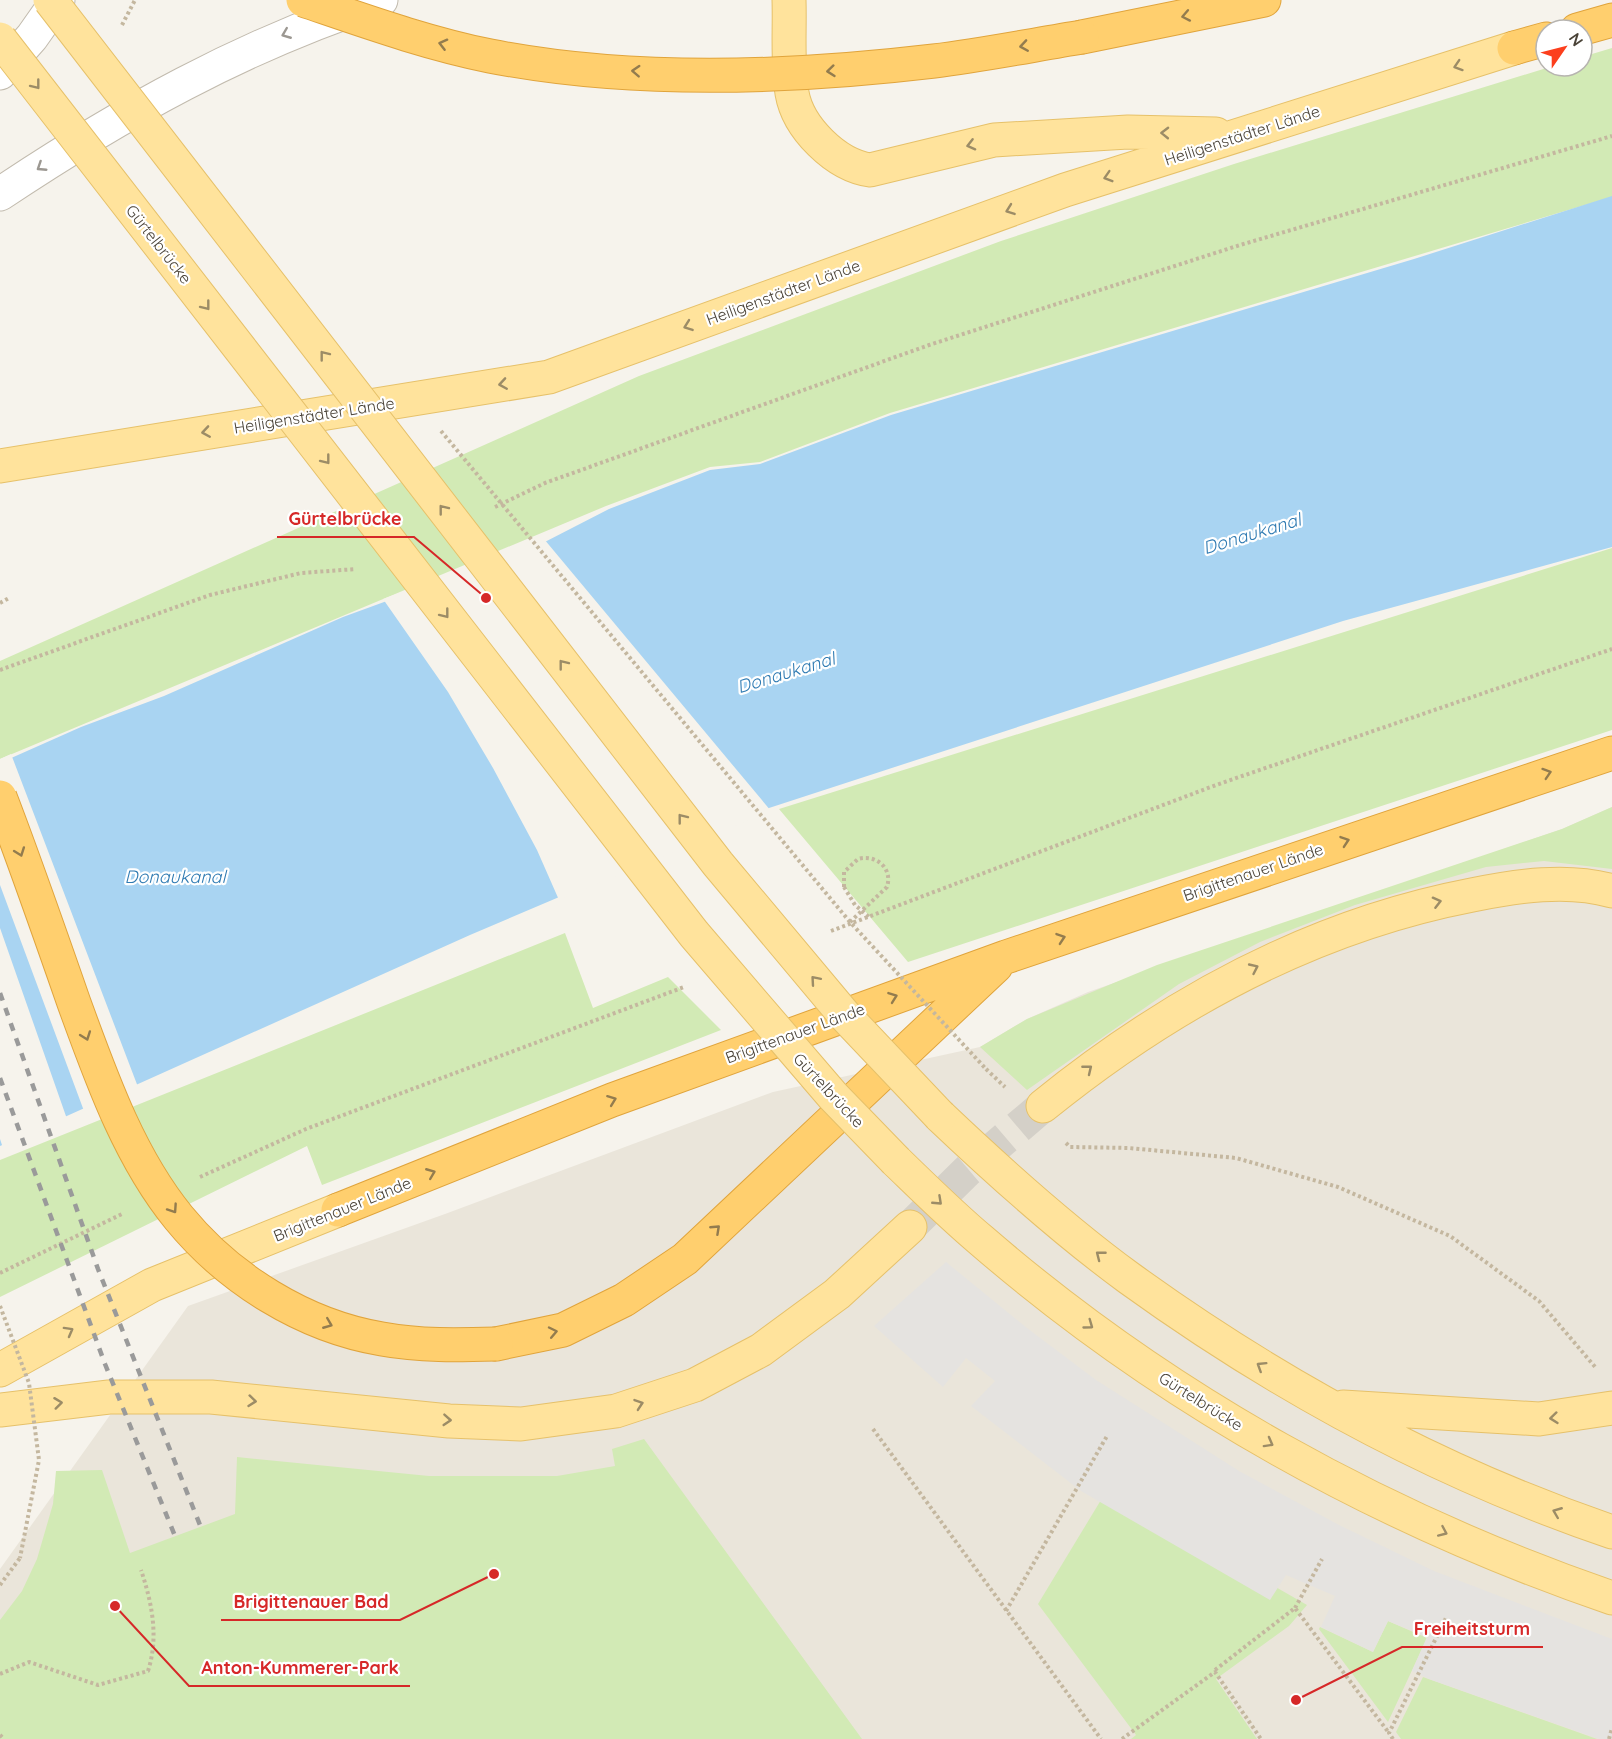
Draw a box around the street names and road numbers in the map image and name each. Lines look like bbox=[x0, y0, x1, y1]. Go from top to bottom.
street label: Heiligenstädter Lände bbox=[1162, 100, 1322, 170]
street label: Gürtelbrücke bbox=[122, 200, 196, 288]
street label: Heiligenstädter Lände bbox=[703, 255, 863, 329]
street label: Heiligenstädter Lände bbox=[232, 392, 396, 438]
street label: Brigittenauer Lände bbox=[1180, 839, 1326, 905]
street label: Brigittenauer Lände bbox=[723, 998, 867, 1068]
street label: Gürtelbrücke bbox=[789, 1048, 869, 1132]
street label: Brigittenauer Lände bbox=[270, 1172, 414, 1246]
street label: Gürtelbrücke bbox=[1155, 1367, 1247, 1435]

